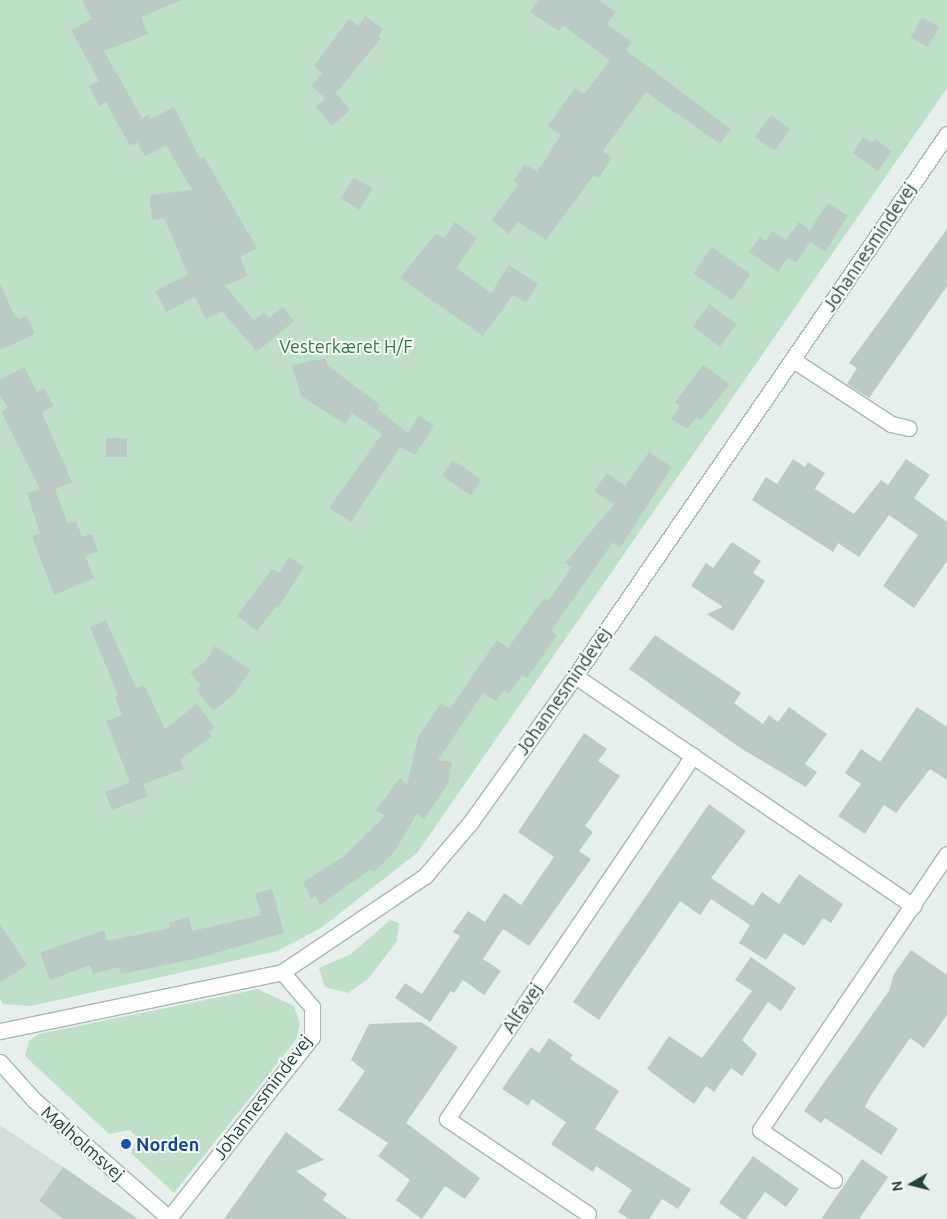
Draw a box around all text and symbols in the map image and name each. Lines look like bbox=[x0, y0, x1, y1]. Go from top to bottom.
street label: Johannesmindevej bbox=[818, 178, 920, 316]
park label: Vesterkæret H/F bbox=[279, 335, 413, 357]
street label: Johannesmindevej bbox=[511, 623, 615, 759]
street label: Alfavej bbox=[498, 979, 546, 1037]
street label: Johannesmindevej bbox=[208, 1030, 316, 1164]
street label: Mølholmsvej bbox=[37, 1101, 129, 1185]
place label: Norden bbox=[136, 1133, 199, 1155]
marker: Norden bbox=[120, 1138, 132, 1150]
north arrow bbox=[887, 1159, 937, 1209]
text: N bbox=[888, 1180, 906, 1192]

